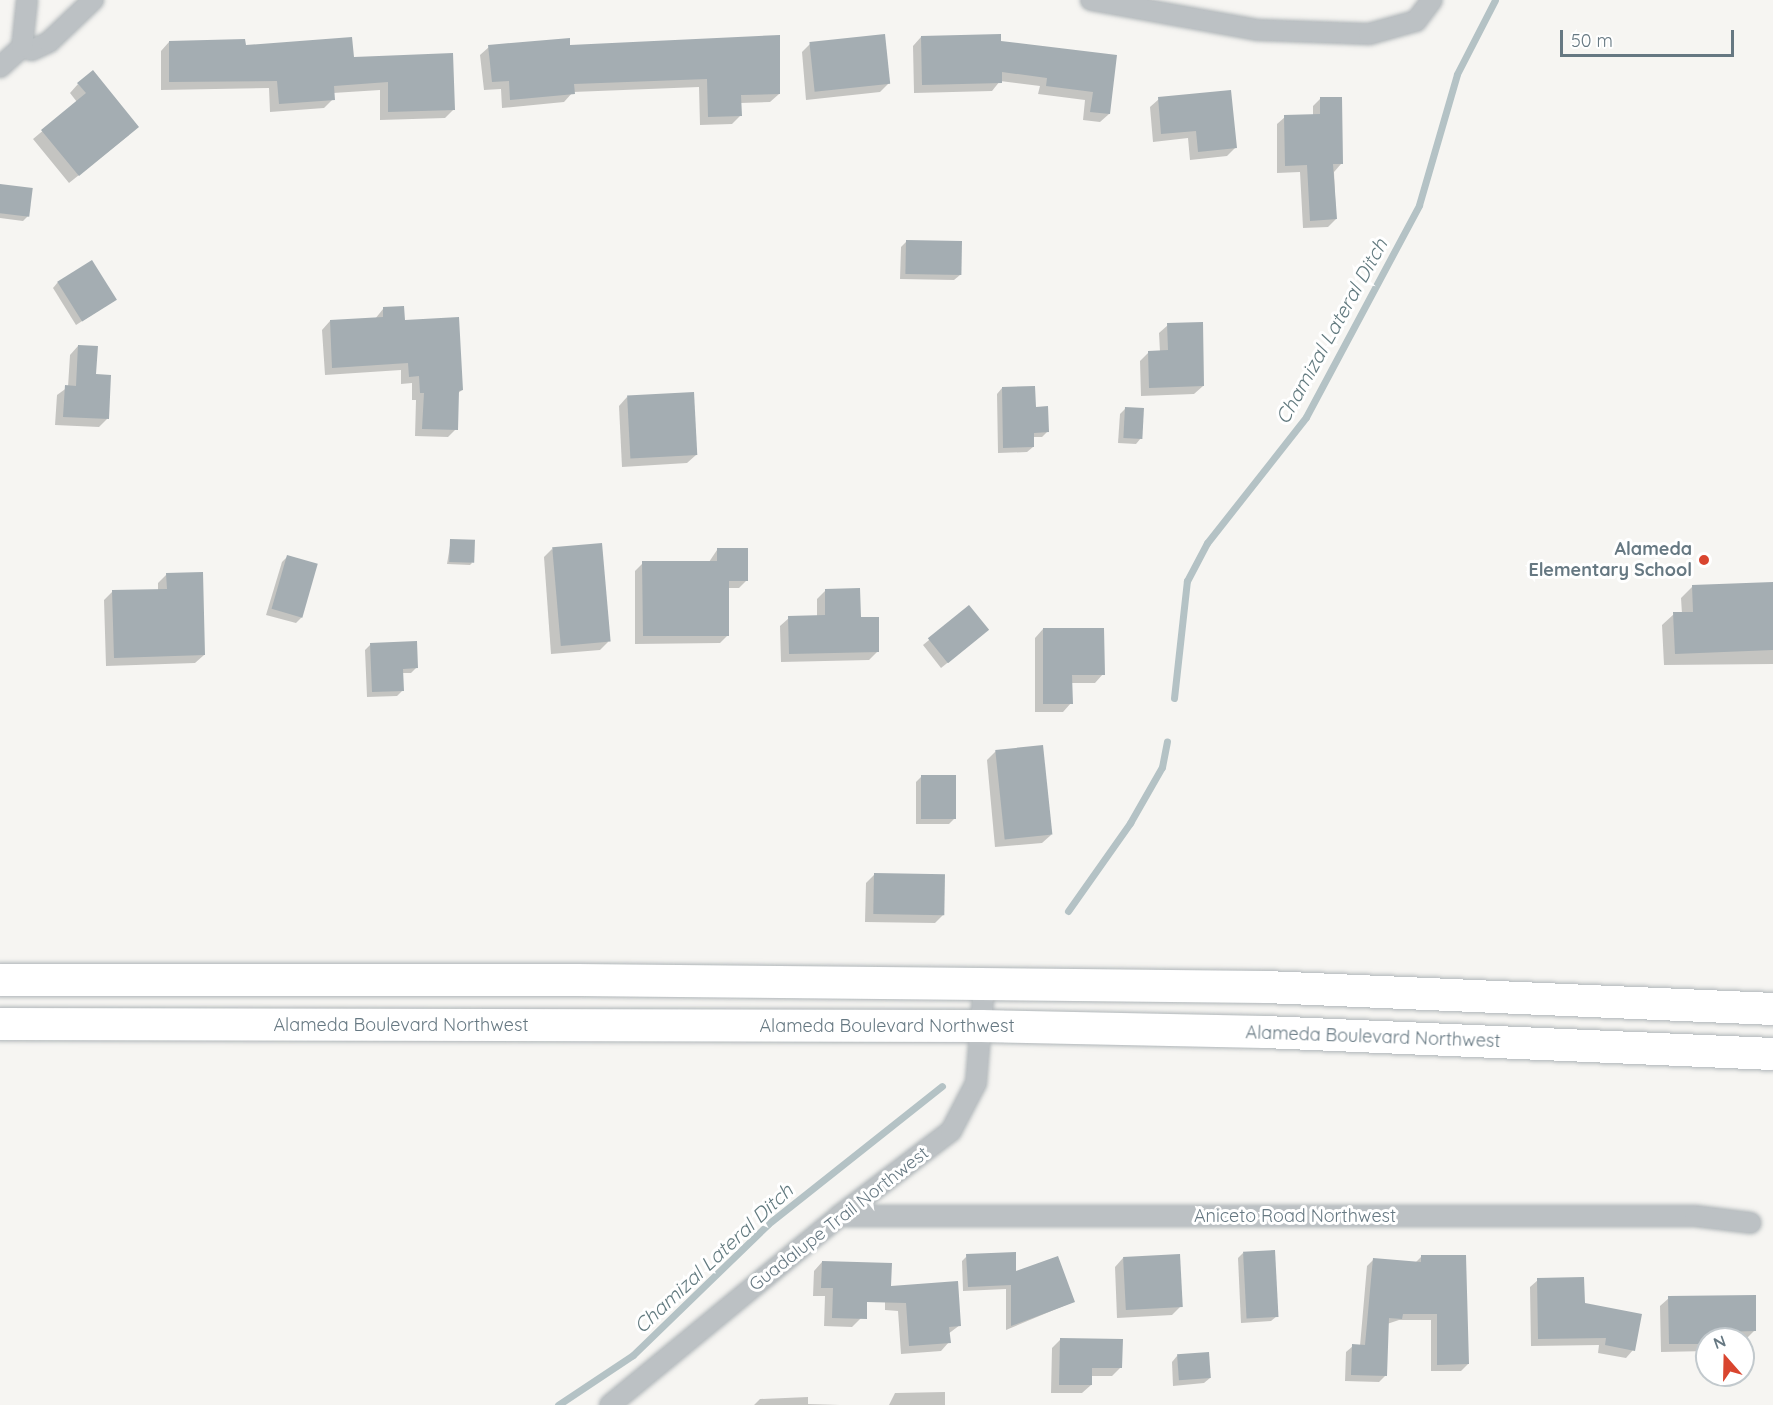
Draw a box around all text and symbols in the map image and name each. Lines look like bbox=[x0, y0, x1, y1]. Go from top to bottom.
scale bar bbox=[1563, 18, 1737, 56]
text: 50 m bbox=[1571, 29, 1613, 52]
water label: Chamizal Lateral Ditch bbox=[1270, 234, 1392, 428]
place label: Alameda Elementary School bbox=[1528, 539, 1692, 582]
marker: Alameda Elementary School bbox=[1697, 553, 1711, 567]
street label: Alameda Boulevard Northwest bbox=[273, 1014, 529, 1036]
street label: Alameda Boulevard Northwest bbox=[759, 1015, 1015, 1037]
street label: Alameda Boulevard Northwest bbox=[1245, 1022, 1501, 1052]
street label: Guadalupe Trail Northwest bbox=[745, 1142, 933, 1296]
water label: Chamizal Lateral Ditch bbox=[629, 1178, 797, 1338]
street label: Aniceto Road Northwest bbox=[1194, 1205, 1396, 1227]
north arrow bbox=[1695, 1327, 1755, 1387]
text: N bbox=[1711, 1331, 1728, 1353]

